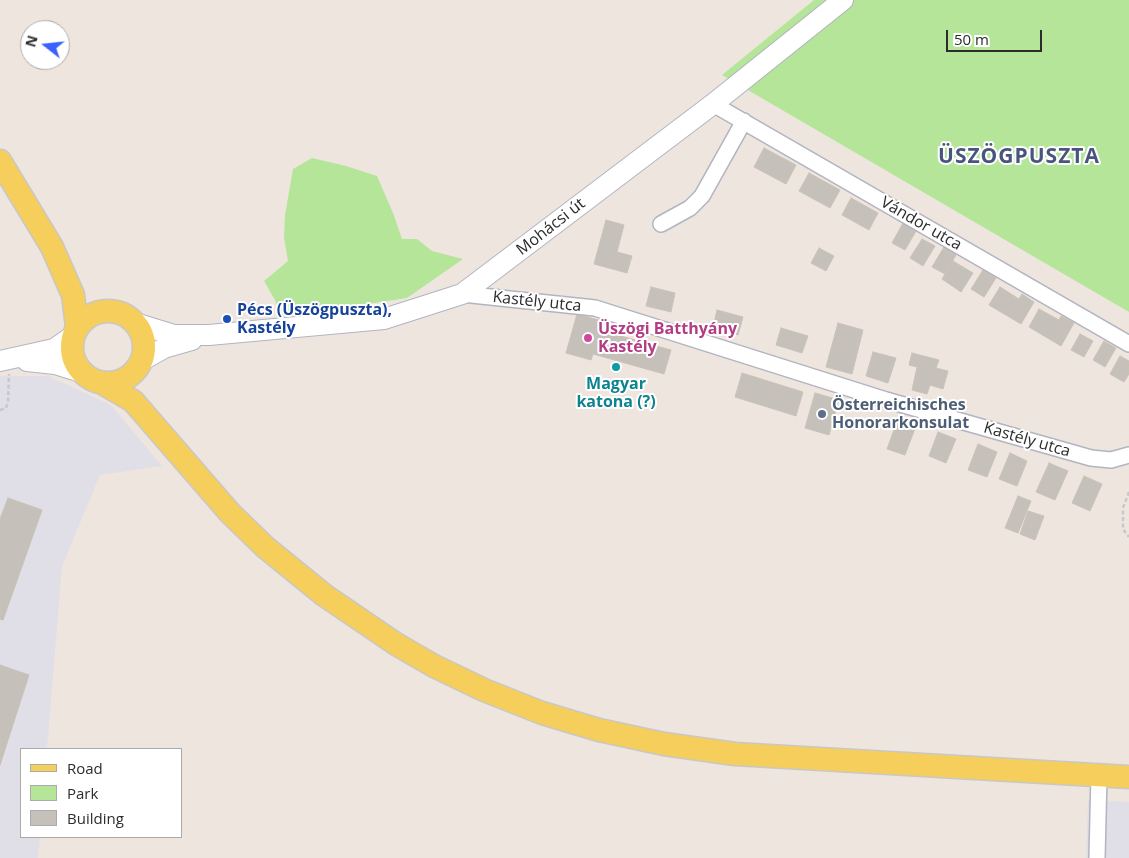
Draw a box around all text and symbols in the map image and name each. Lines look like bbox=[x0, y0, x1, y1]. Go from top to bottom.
north arrow bbox=[20, 20, 70, 70]
scale bar bbox=[949, 20, 1045, 52]
text: 50 m bbox=[954, 29, 989, 49]
text: N bbox=[20, 33, 42, 49]
district label: ÜSZÖGPUSZTA bbox=[937, 144, 1101, 170]
street label: Vándor utca bbox=[877, 193, 965, 255]
street label: Mohácsi út bbox=[513, 194, 589, 260]
street label: Kastély utca bbox=[492, 288, 582, 316]
place label: Pécs (Üszögpuszta), Kastély bbox=[237, 300, 392, 338]
marker: Pécs (Üszögpuszta), Kastély bbox=[221, 313, 233, 325]
place label: Üszögi Batthyány Kastély bbox=[598, 319, 737, 357]
marker: Üszögi Batthyány Kastély bbox=[582, 332, 594, 344]
marker: Magyar katona (?) bbox=[610, 361, 622, 373]
place label: Magyar katona (?) bbox=[576, 374, 656, 412]
place label: Österreichisches Honorarkonsulat bbox=[832, 395, 969, 433]
marker: Österreichisches Honorarkonsulat bbox=[816, 408, 828, 420]
street label: Kastély utca bbox=[981, 418, 1073, 462]
legend bbox=[20, 748, 182, 838]
text: Road bbox=[67, 758, 103, 778]
text: Park bbox=[67, 783, 98, 803]
text: Building bbox=[67, 808, 124, 828]

